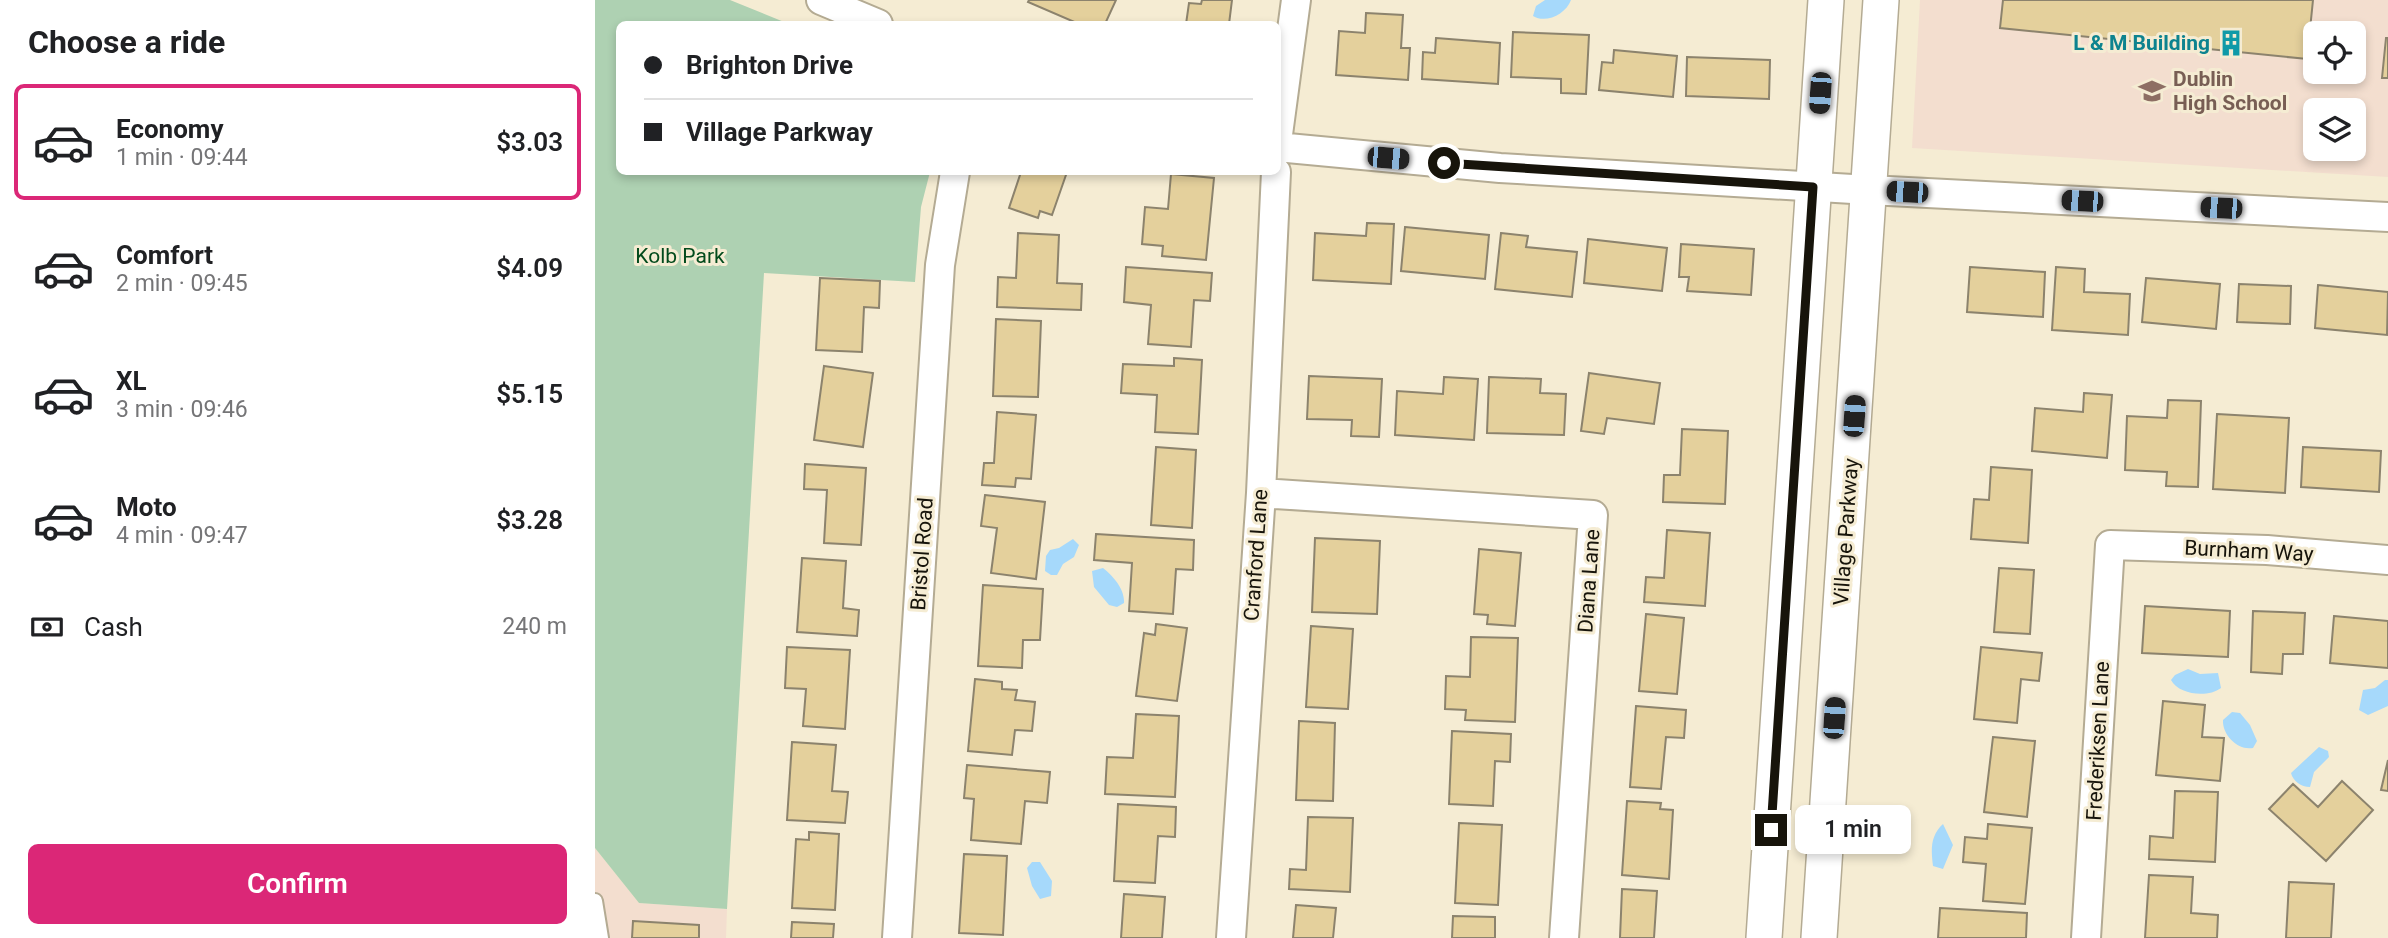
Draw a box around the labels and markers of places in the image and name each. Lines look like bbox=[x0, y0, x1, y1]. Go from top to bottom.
building icon: L & M Building bbox=[2216, 28, 2246, 58]
place label: L & M Building bbox=[2073, 31, 2210, 55]
place label: Dublin High School bbox=[2173, 67, 2287, 115]
school or university icon: Dublin High School bbox=[2137, 76, 2167, 106]

